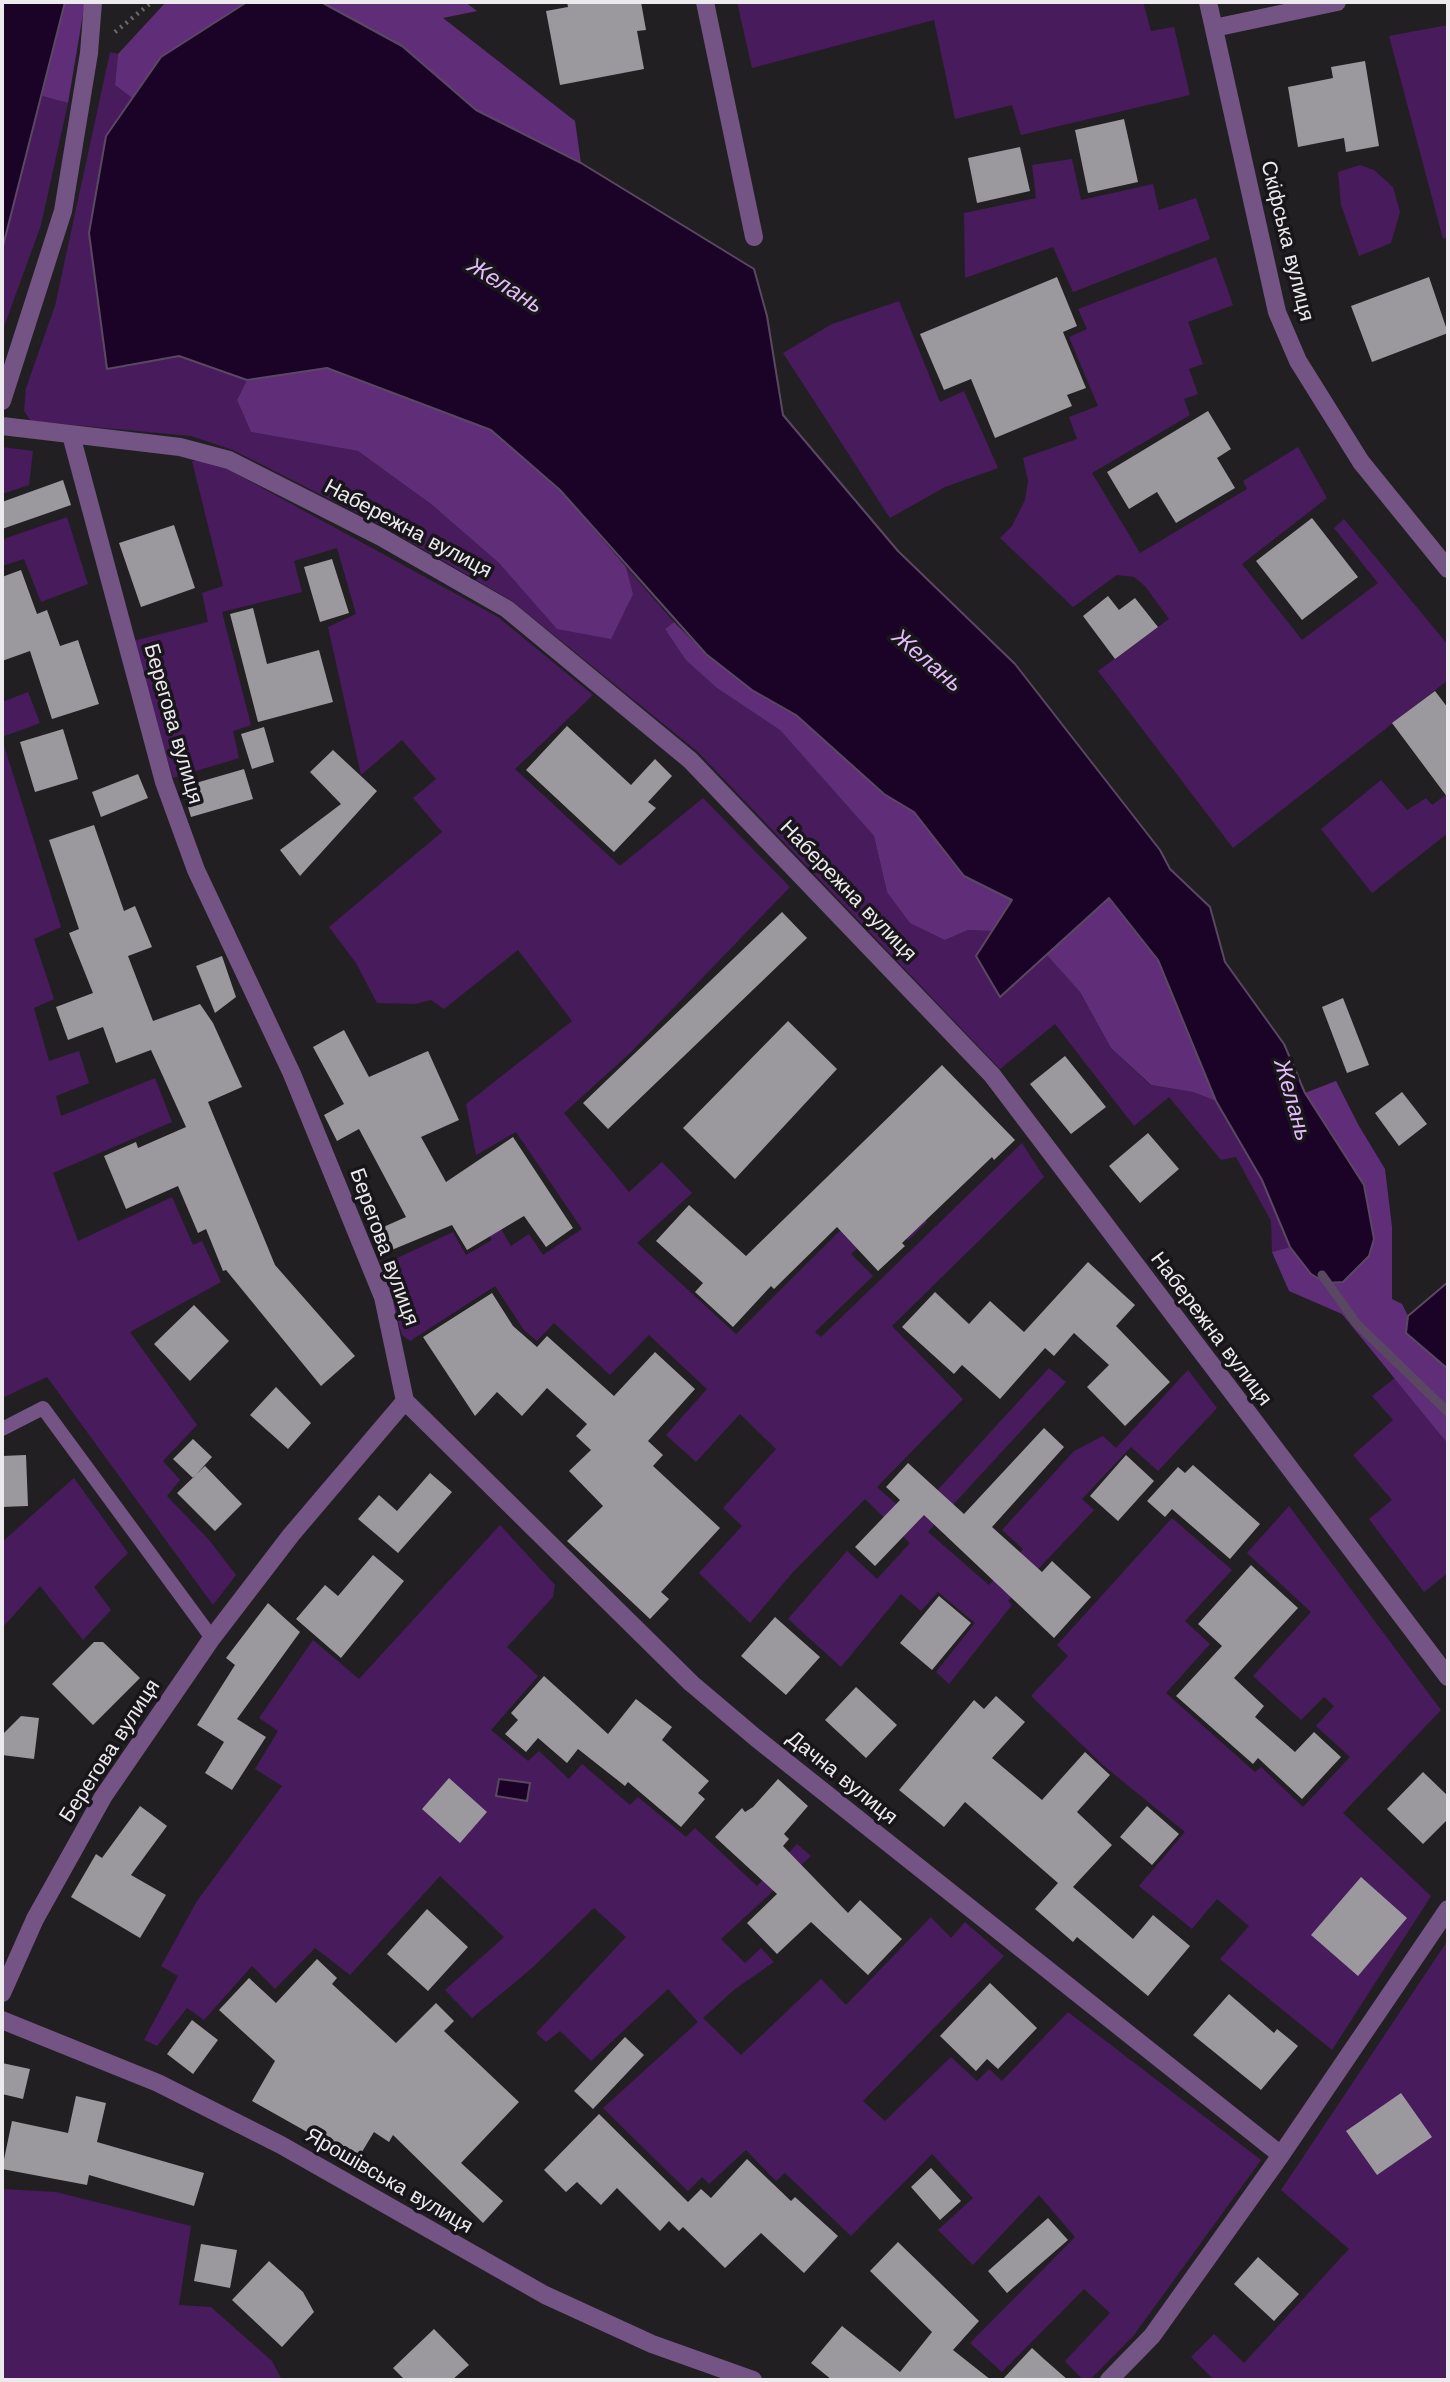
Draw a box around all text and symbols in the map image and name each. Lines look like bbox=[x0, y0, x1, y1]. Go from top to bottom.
street label: Скіфська вулиця bbox=[1255, 158, 1319, 324]
water label: Желань bbox=[462, 252, 548, 320]
street label: Набережна вулиця bbox=[320, 474, 496, 584]
water label: Желань bbox=[886, 624, 968, 698]
street label: Берегова вулиця bbox=[138, 641, 208, 807]
street label: Набережна вулиця bbox=[774, 815, 922, 967]
water label: Желань bbox=[1267, 1056, 1317, 1144]
street label: Берегова вулиця bbox=[344, 1165, 424, 1329]
street label: Набережна вулиця bbox=[1145, 1247, 1277, 1411]
street label: Берегова вулиця bbox=[54, 1675, 166, 1827]
street label: Дачна вулиця bbox=[782, 1726, 902, 1830]
street label: Ярошівська вулиця bbox=[301, 2123, 477, 2239]

